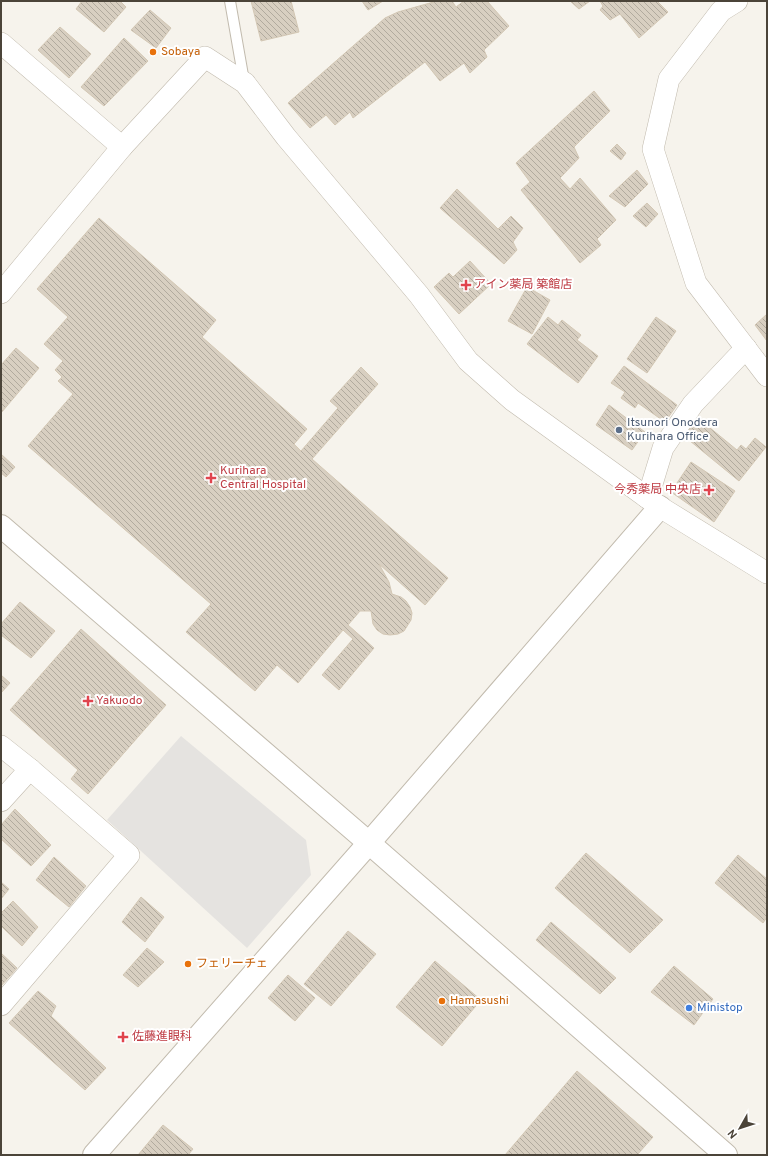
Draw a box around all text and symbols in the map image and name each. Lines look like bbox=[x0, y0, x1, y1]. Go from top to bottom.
place label: Sobaya bbox=[161, 44, 200, 60]
marker: Sobaya bbox=[148, 47, 158, 57]
place label: アイン薬局 築館店 bbox=[474, 277, 572, 293]
marker: アイン薬局 築館店 bbox=[461, 280, 471, 290]
place label: Itsunori Onodera Kurihara Office bbox=[627, 415, 718, 445]
marker: Itsunori Onodera Kurihara Office bbox=[614, 425, 624, 435]
place label: Kurihara Central Hospital bbox=[220, 463, 306, 493]
marker: Kurihara Central Hospital bbox=[205, 472, 217, 484]
place label: 今秀薬局 中央店 bbox=[614, 482, 701, 498]
marker: 今秀薬局 中央店 bbox=[704, 485, 714, 495]
place label: Yakuodo bbox=[96, 693, 143, 709]
marker: Yakuodo bbox=[83, 696, 93, 706]
place label: フェリーチェ bbox=[196, 956, 268, 972]
marker: フェリーチェ bbox=[183, 959, 193, 969]
place label: Hamasushi bbox=[450, 993, 509, 1009]
marker: Hamasushi bbox=[437, 996, 447, 1006]
place label: Ministop bbox=[697, 1000, 743, 1016]
marker: Ministop bbox=[684, 1003, 694, 1013]
place label: 佐藤進眼科 bbox=[132, 1029, 192, 1045]
marker: 佐藤進眼科 bbox=[117, 1031, 129, 1043]
north arrow bbox=[720, 1108, 760, 1148]
text: N bbox=[725, 1126, 741, 1141]

